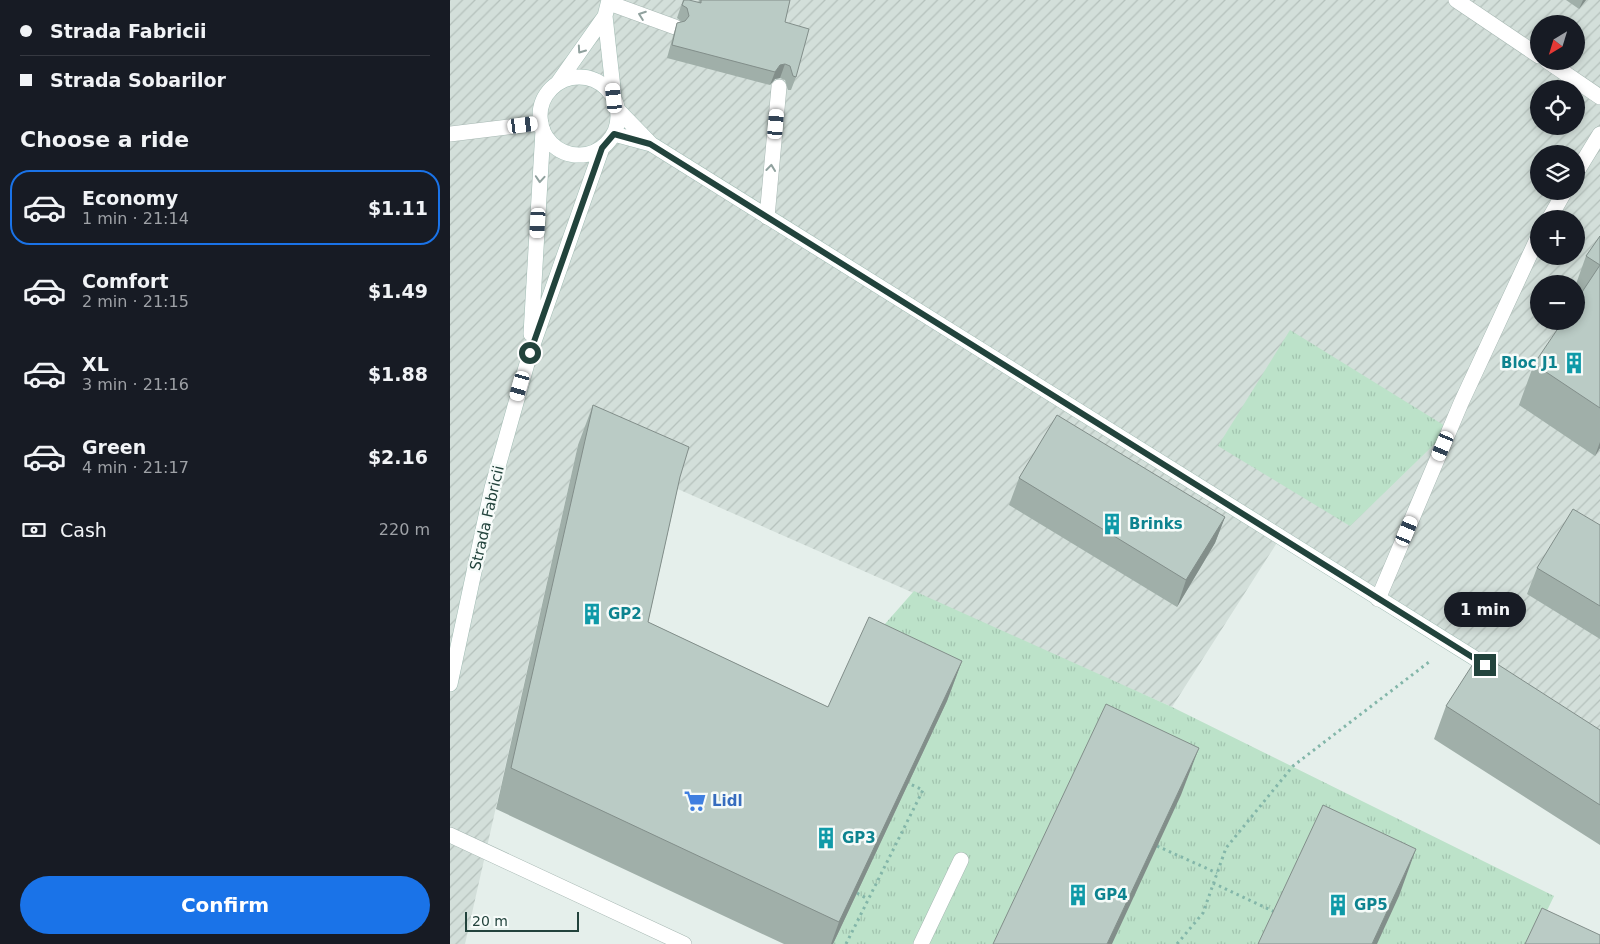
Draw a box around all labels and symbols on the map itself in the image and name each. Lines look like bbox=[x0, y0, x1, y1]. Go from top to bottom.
one-way arrow bbox=[638, 11, 647, 21]
north arrow bbox=[1530, 15, 1585, 70]
one-way arrow bbox=[578, 44, 587, 54]
car bbox=[604, 82, 623, 114]
car bbox=[767, 108, 784, 140]
car bbox=[507, 116, 538, 134]
one-way arrow bbox=[766, 164, 777, 172]
one-way arrow bbox=[535, 175, 546, 183]
car bbox=[529, 208, 546, 238]
route start bbox=[519, 342, 541, 364]
building icon: Bloc J1 bbox=[1561, 350, 1587, 376]
place label: Bloc J1 bbox=[1501, 354, 1558, 372]
car bbox=[508, 370, 531, 402]
car bbox=[1430, 429, 1455, 463]
street label: Strada Fabricii bbox=[466, 464, 508, 572]
building icon: Brinks bbox=[1099, 511, 1125, 537]
car bbox=[1394, 514, 1419, 548]
place label: Brinks bbox=[1129, 515, 1183, 533]
callout: 1 min bbox=[1444, 592, 1526, 628]
building icon: GP2 bbox=[579, 601, 605, 627]
place label: GP2 bbox=[608, 605, 642, 623]
route end bbox=[1474, 654, 1496, 676]
supermarket icon: Lidl bbox=[682, 788, 708, 814]
place label: Lidl bbox=[712, 792, 743, 810]
building icon: GP3 bbox=[813, 825, 839, 851]
place label: GP3 bbox=[842, 829, 876, 847]
building icon: GP4 bbox=[1065, 882, 1091, 908]
place label: GP4 bbox=[1094, 886, 1128, 904]
building icon: GP5 bbox=[1325, 892, 1351, 918]
place label: GP5 bbox=[1354, 896, 1388, 914]
scale bar bbox=[465, 909, 579, 932]

